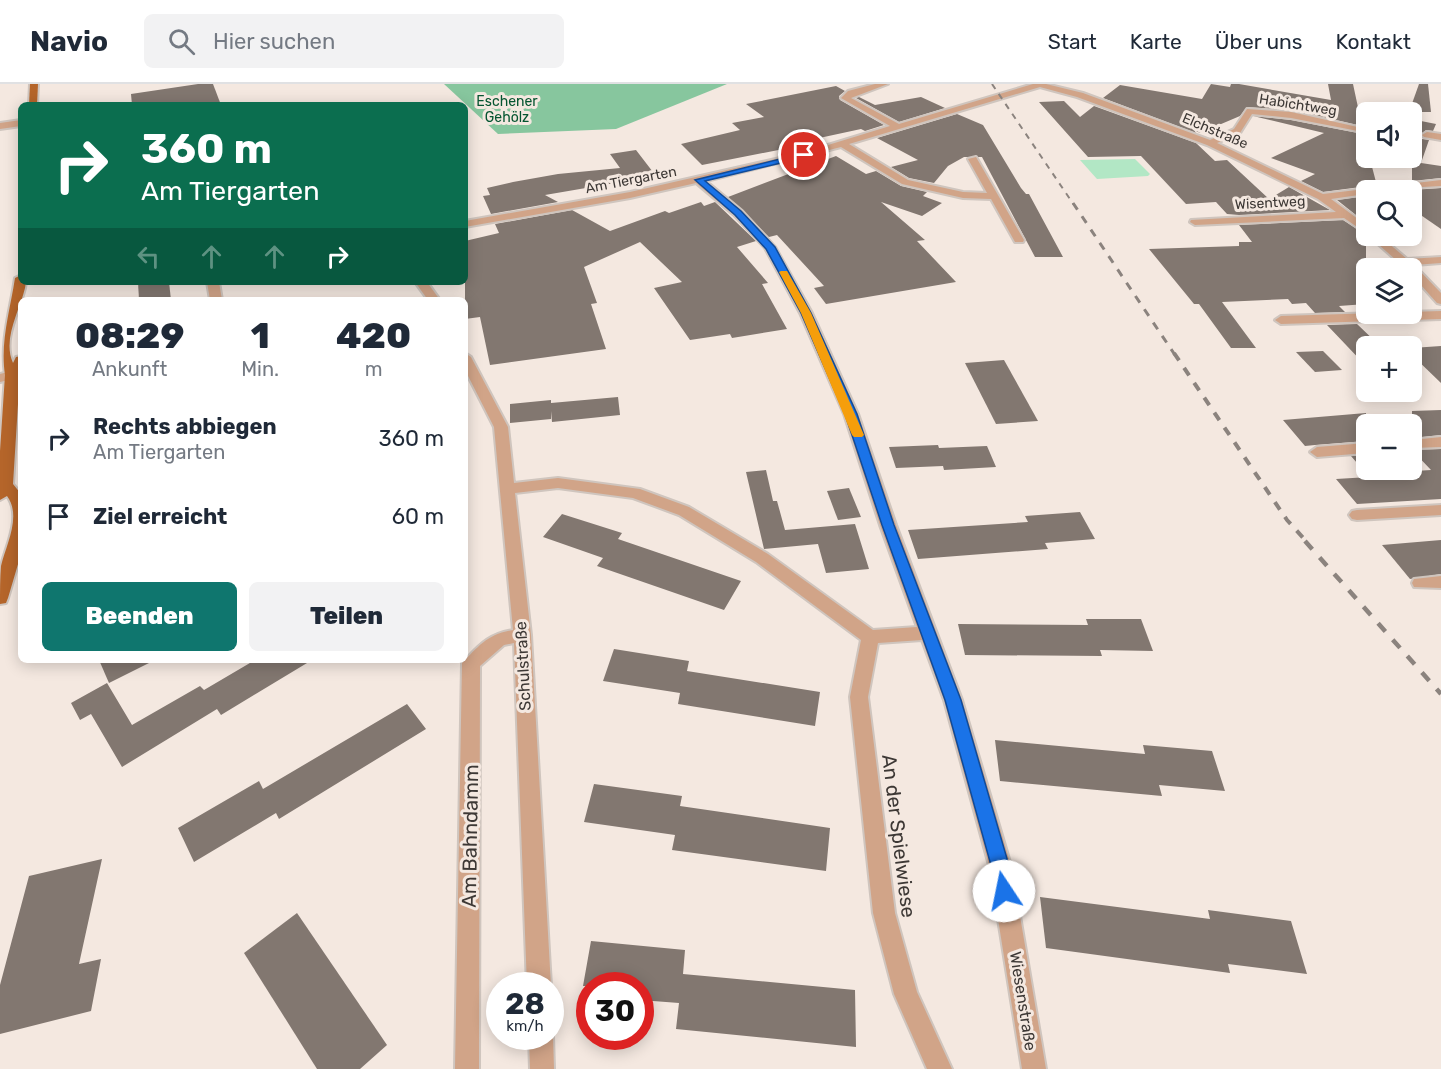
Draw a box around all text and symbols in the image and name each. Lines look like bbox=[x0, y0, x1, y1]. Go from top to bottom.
search box bbox=[144, 14, 564, 68]
text: Navio bbox=[30, 25, 108, 58]
icon: search bbox=[165, 25, 198, 58]
text: Hier suchen bbox=[213, 28, 335, 55]
text: Start bbox=[1048, 29, 1097, 54]
text: Karte bbox=[1130, 29, 1182, 54]
text: Über uns bbox=[1215, 29, 1303, 54]
text: Kontakt bbox=[1336, 29, 1411, 54]
street label: Habichtweg bbox=[1258, 90, 1338, 120]
park label: Eschener Gehölz bbox=[476, 93, 538, 126]
map controls bbox=[1356, 102, 1422, 480]
button: sound bbox=[1356, 102, 1422, 168]
street label: Elchstraße bbox=[1180, 110, 1251, 153]
text: 360 m bbox=[141, 124, 272, 174]
icon: right bbox=[42, 126, 120, 204]
pin bbox=[778, 129, 829, 180]
icon: arrive bbox=[787, 138, 820, 171]
street label: Am Tiergarten bbox=[584, 163, 678, 197]
text: Am Tiergarten bbox=[141, 175, 320, 207]
button: search bbox=[1356, 180, 1422, 246]
street label: Wisentweg bbox=[1234, 193, 1306, 213]
icon: left bbox=[132, 240, 165, 273]
icon: ahead bbox=[195, 240, 228, 273]
icon: ahead bbox=[258, 240, 291, 273]
icon: right bbox=[321, 240, 354, 273]
button: layers bbox=[1356, 258, 1422, 324]
text: 08:29 bbox=[75, 314, 184, 357]
text: 1 bbox=[251, 314, 270, 357]
text: 420 bbox=[336, 314, 411, 357]
button: + bbox=[1356, 336, 1422, 402]
text: Ankunft bbox=[92, 357, 167, 381]
text: Min. bbox=[241, 357, 279, 381]
text: m bbox=[365, 357, 382, 381]
text: Rechts abbiegen bbox=[93, 413, 277, 440]
button: − bbox=[1356, 414, 1422, 480]
icon: right bbox=[42, 422, 75, 455]
text: 360 m bbox=[379, 425, 444, 452]
text: Am Tiergarten bbox=[93, 440, 225, 464]
icon: arrive bbox=[42, 500, 75, 533]
text: Ziel erreicht bbox=[93, 503, 227, 530]
text: 60 m bbox=[392, 503, 444, 530]
button: Beenden bbox=[42, 582, 237, 651]
button: Teilen bbox=[249, 582, 444, 651]
street label: Schulstraße bbox=[511, 621, 535, 711]
street label: An der Spielwiese bbox=[877, 753, 921, 919]
street label: Am Bahndamm bbox=[457, 764, 483, 908]
position arrow bbox=[972, 859, 1036, 923]
street label: Wiesenstraße bbox=[1006, 950, 1040, 1052]
speed limit sign: 30 bbox=[576, 972, 654, 1050]
text: 28 bbox=[505, 986, 545, 1022]
text: km/h bbox=[506, 1017, 544, 1035]

